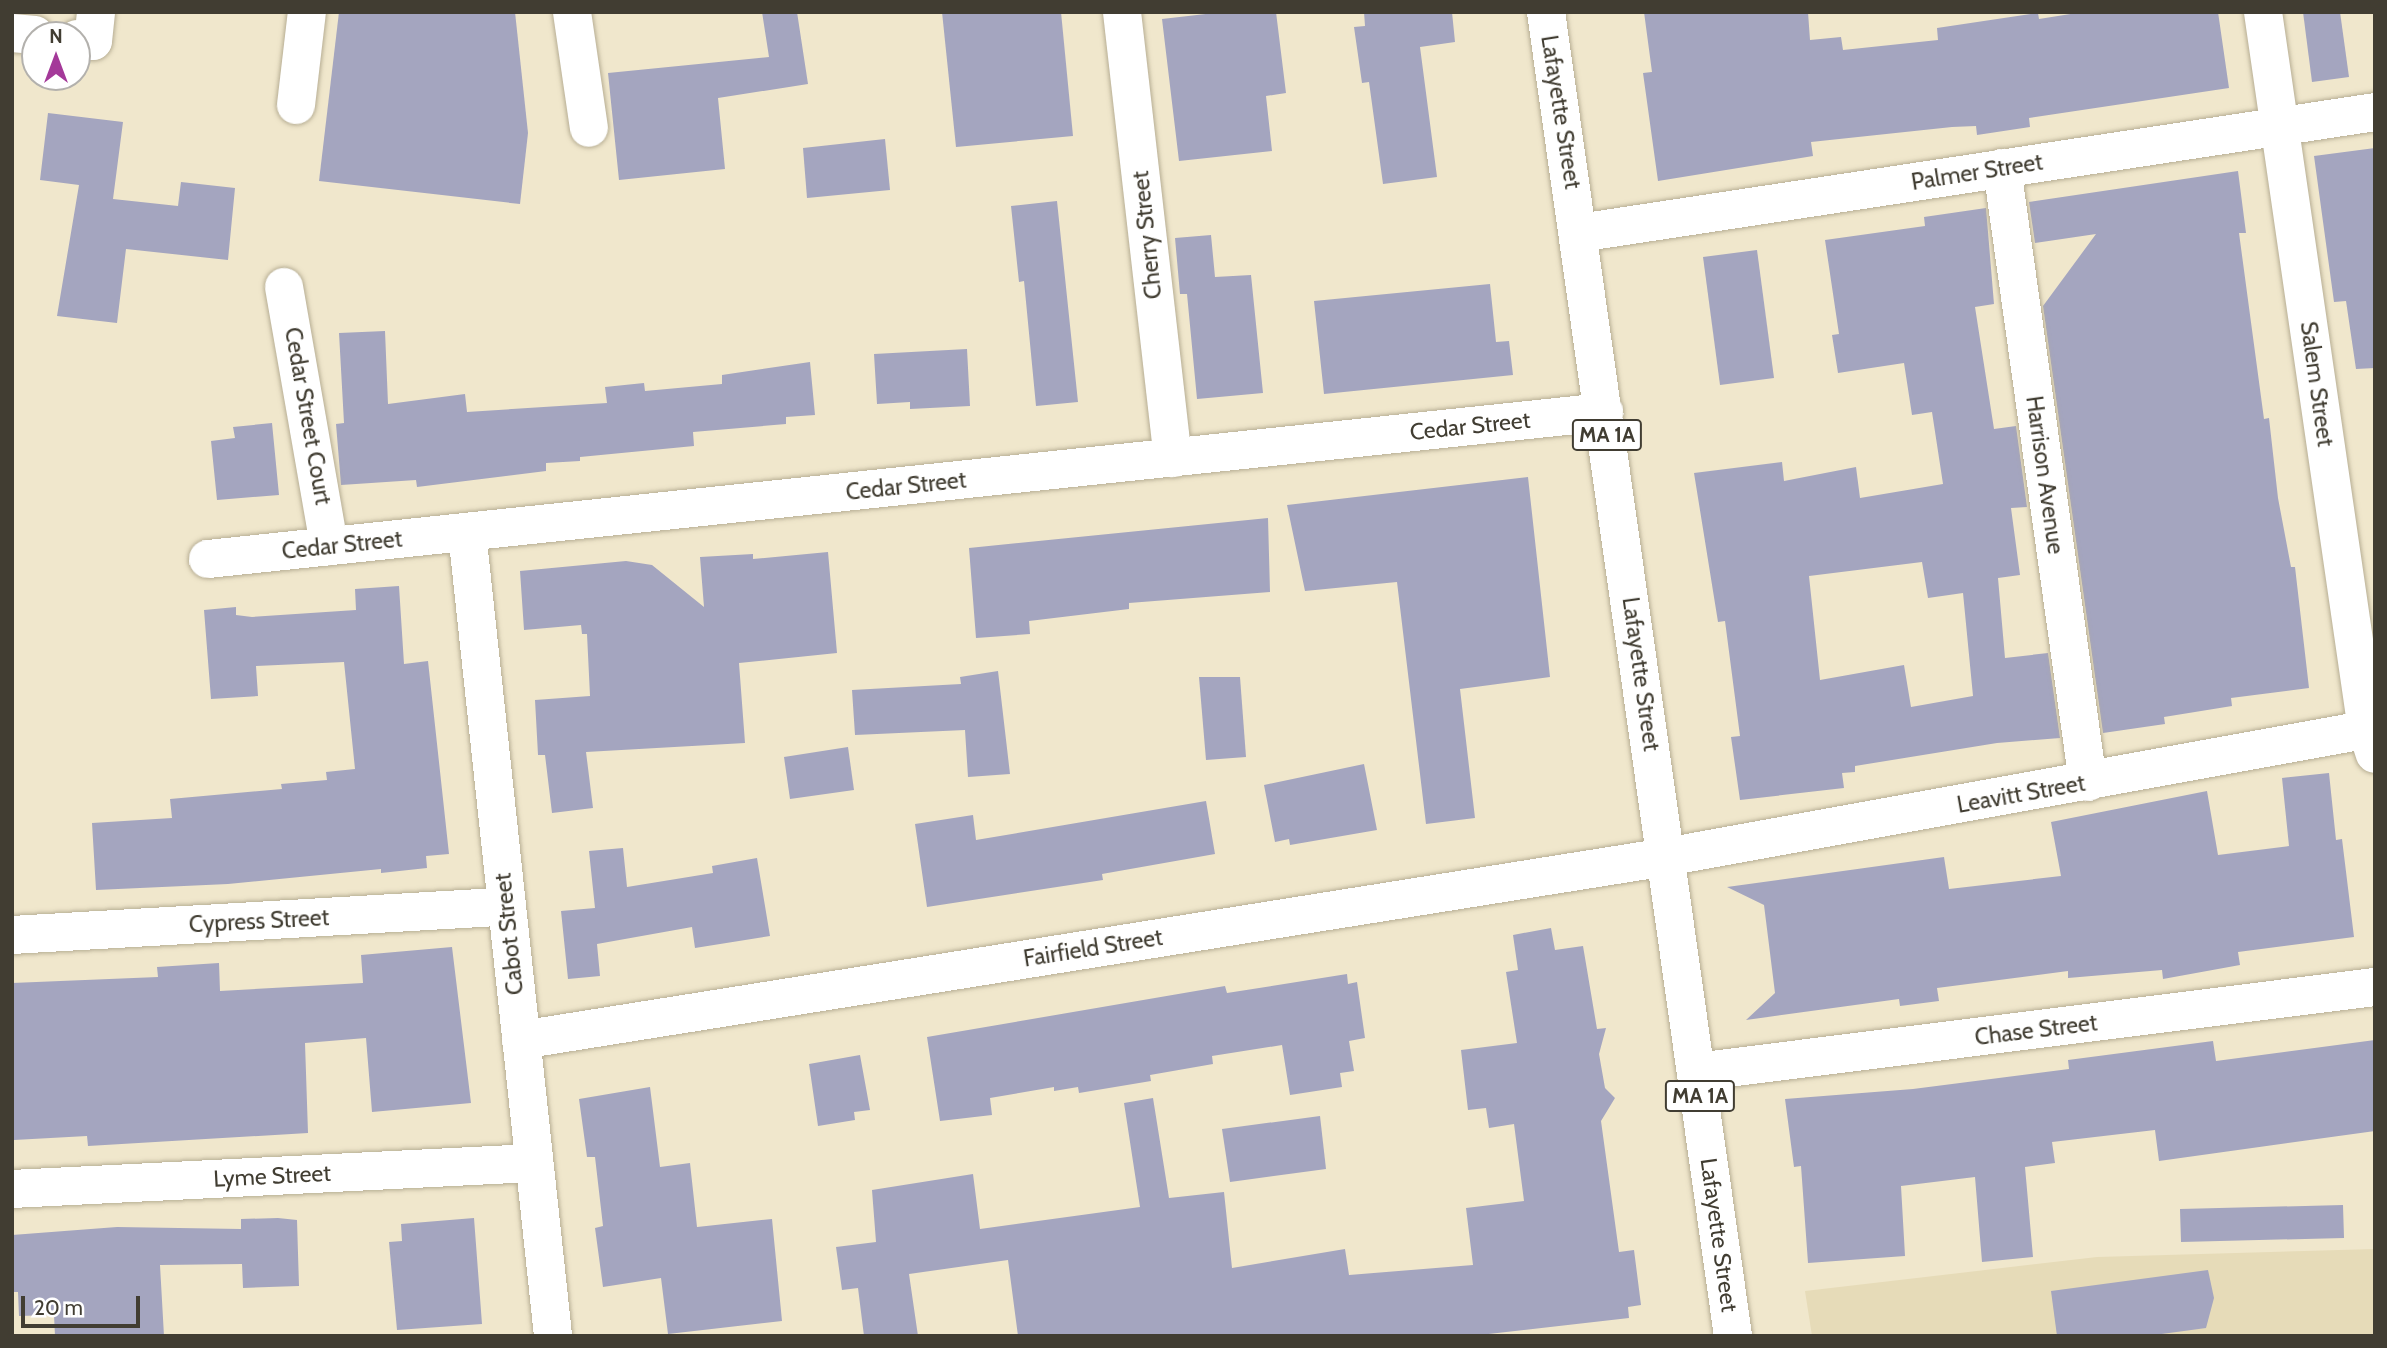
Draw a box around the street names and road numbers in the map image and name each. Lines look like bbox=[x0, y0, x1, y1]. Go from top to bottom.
street label: Lafayette Street bbox=[1535, 33, 1587, 191]
street label: Palmer Street bbox=[1909, 148, 2045, 196]
street label: Cherry Street bbox=[1127, 169, 1167, 301]
street label: Salem Street bbox=[2295, 320, 2339, 448]
street label: Cedar Street Court bbox=[279, 325, 337, 507]
street label: Harrison Avenue bbox=[2020, 394, 2070, 556]
street label: Cedar Street bbox=[1408, 406, 1532, 446]
road number: MA 1A bbox=[1570, 418, 1644, 452]
street label: Cedar Street bbox=[844, 466, 968, 506]
street label: Cedar Street bbox=[280, 525, 404, 565]
street label: Lafayette Street bbox=[1617, 595, 1665, 753]
street label: Leavitt Street bbox=[1955, 769, 2087, 819]
street label: Cabot Street bbox=[489, 872, 529, 996]
street label: Cypress Street bbox=[188, 904, 330, 938]
street label: Fairfield Street bbox=[1021, 923, 1165, 973]
street label: Chase Street bbox=[1973, 1009, 2099, 1051]
road number: MA 1A bbox=[1663, 1078, 1737, 1114]
street label: Lafayette Street bbox=[1695, 1156, 1743, 1314]
street label: Lyme Street bbox=[213, 1159, 331, 1193]

